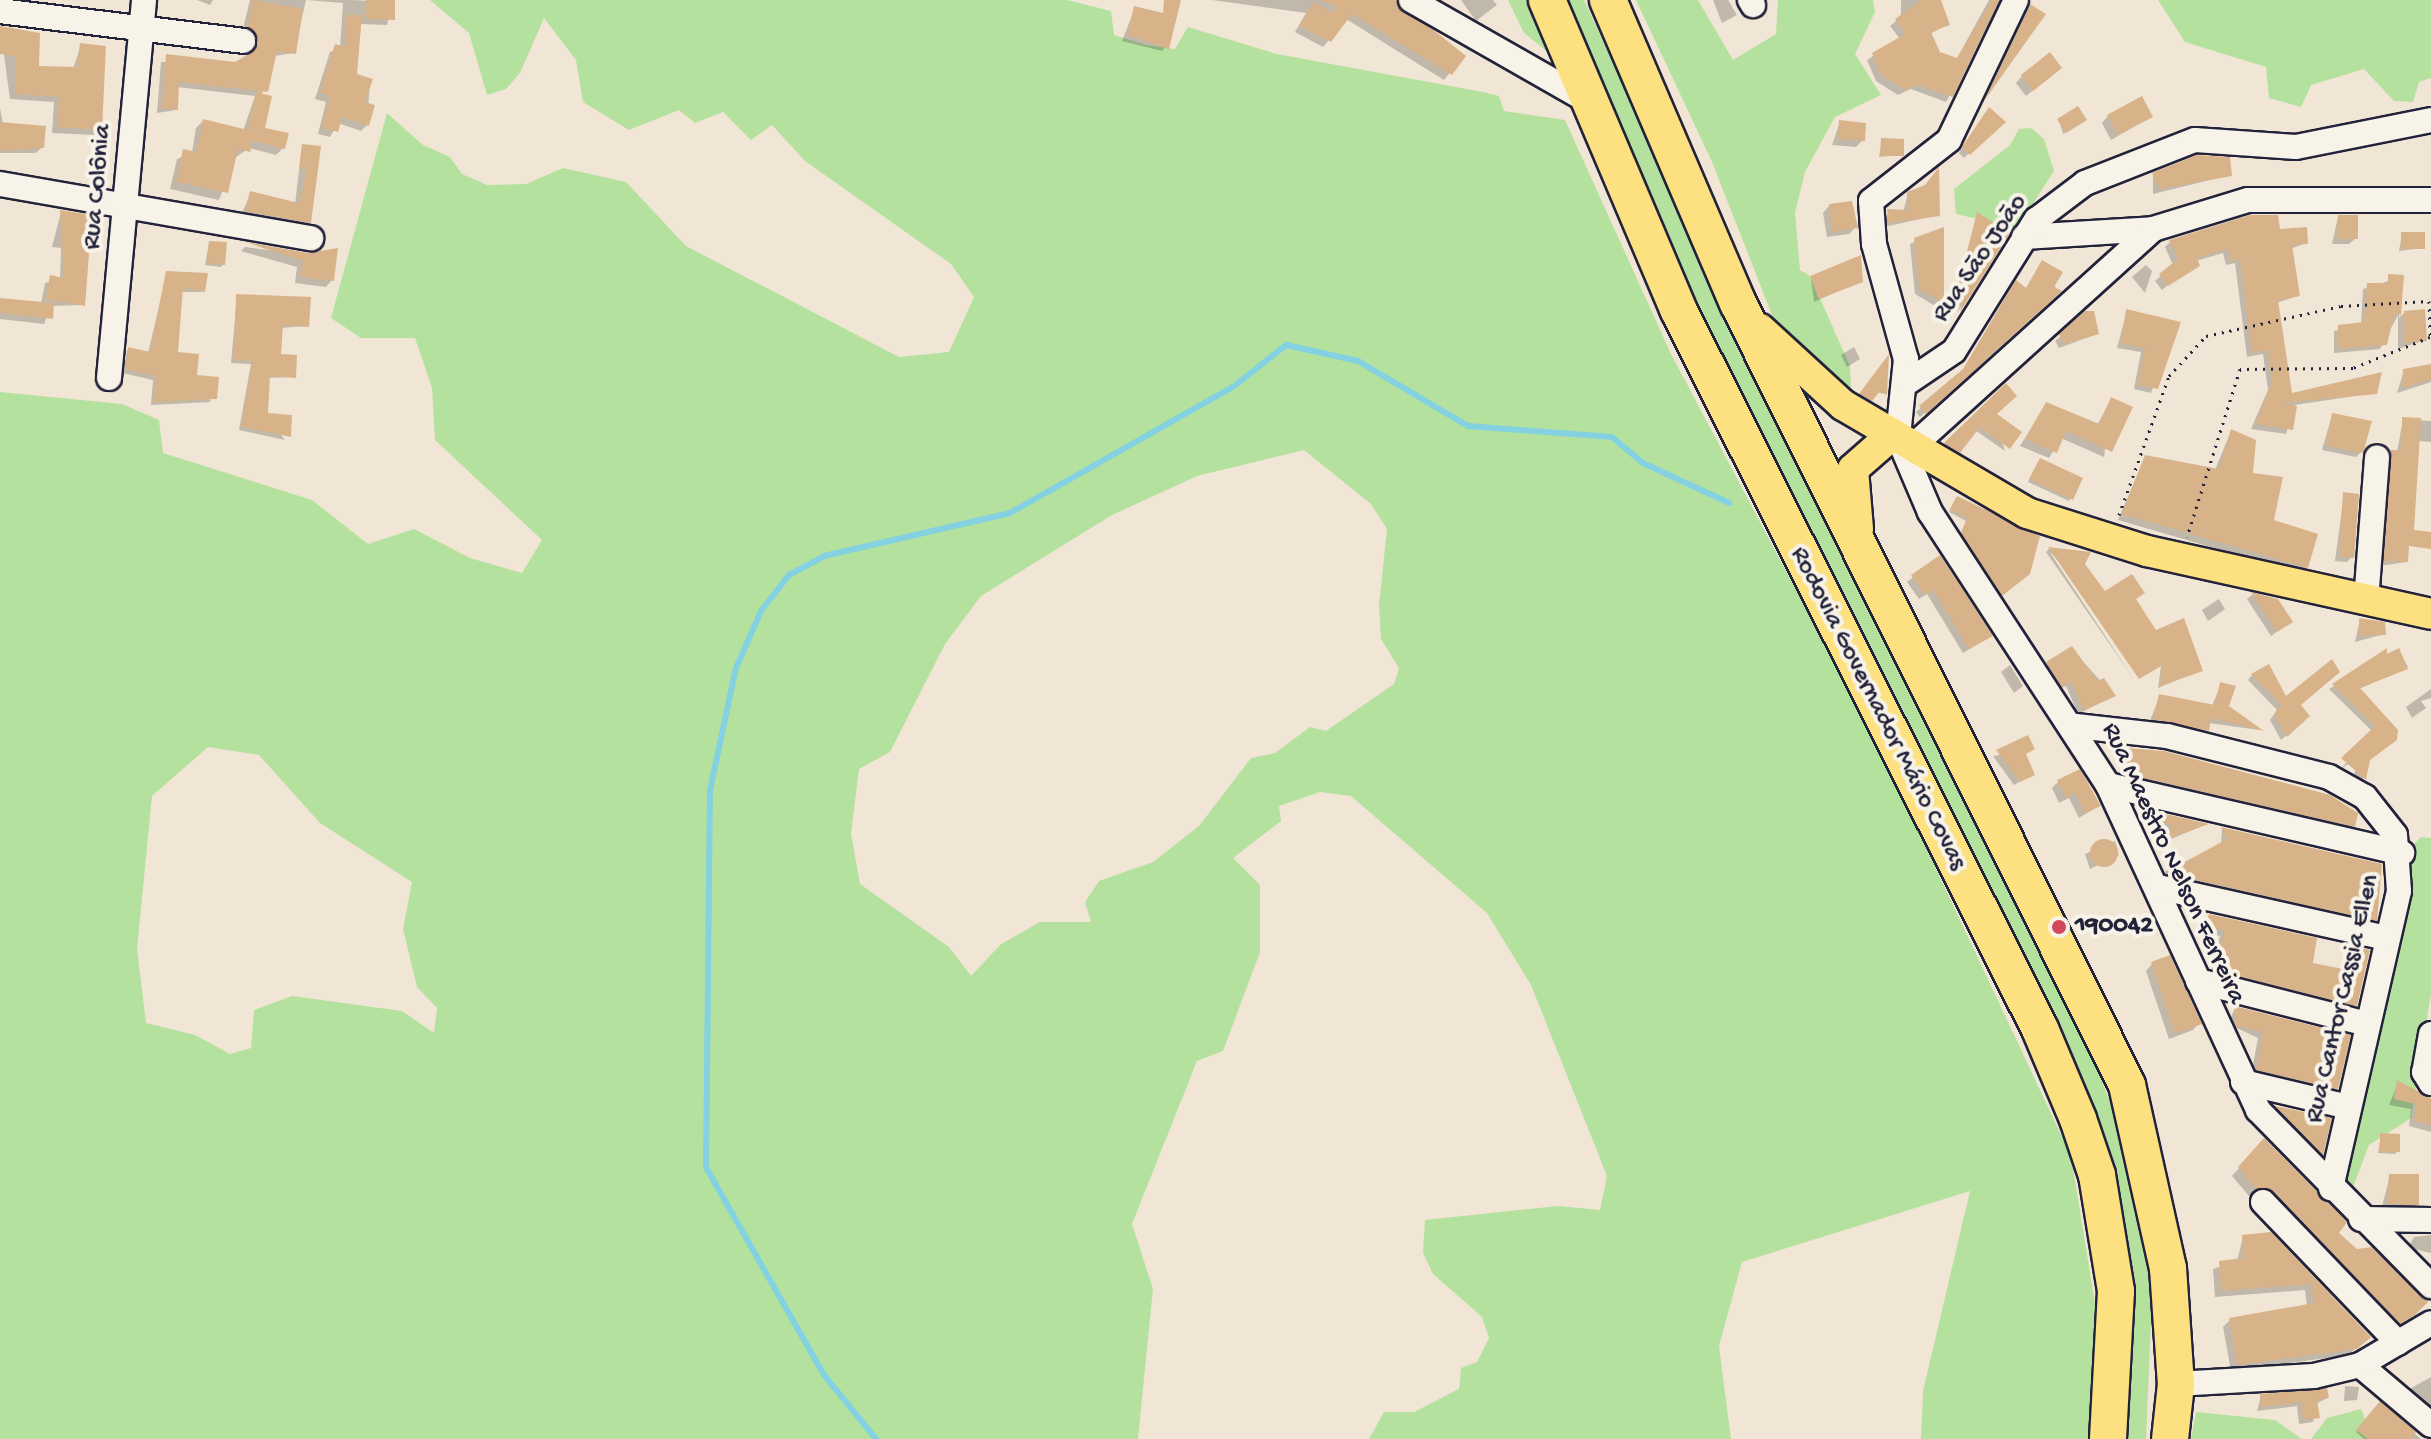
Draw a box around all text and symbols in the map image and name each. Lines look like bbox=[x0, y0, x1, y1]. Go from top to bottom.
street label: Rua Colônia bbox=[78, 123, 120, 251]
street label: Rua São João bbox=[1927, 189, 2035, 329]
street label: Rodovia Governador Mário Covas bbox=[1782, 542, 1972, 876]
street label: Rua Maestro Nelson Ferreira bbox=[2093, 718, 2251, 1010]
street label: Rua Cantor Cassia Ellen bbox=[2300, 872, 2388, 1126]
place label: 190042 bbox=[2075, 911, 2153, 943]
marker: 190042 bbox=[2050, 918, 2068, 936]

